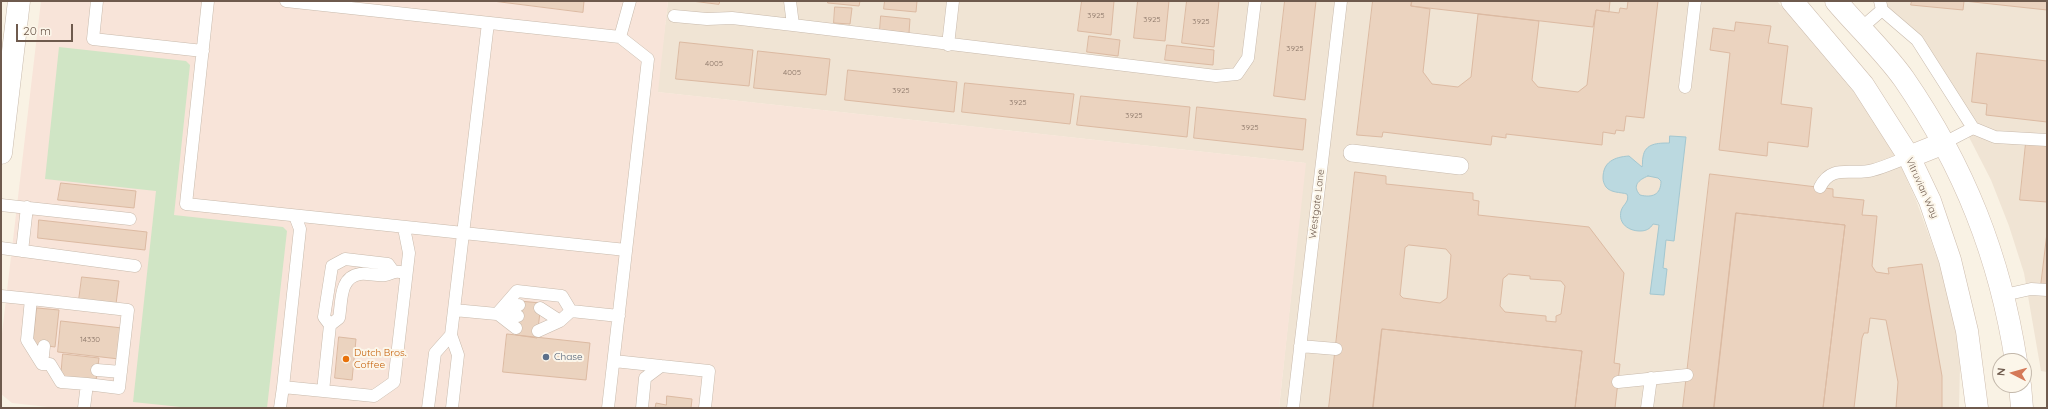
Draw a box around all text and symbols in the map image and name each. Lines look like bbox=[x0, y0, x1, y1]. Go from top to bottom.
house number: 3925 bbox=[1087, 11, 1105, 21]
house number: 3925 bbox=[1143, 15, 1161, 25]
scale bar bbox=[18, 16, 75, 42]
house number: 3925 bbox=[1192, 17, 1210, 27]
text: 20 m bbox=[23, 23, 51, 38]
house number: 3925 bbox=[1286, 44, 1304, 54]
house number: 4005 bbox=[705, 59, 723, 69]
house number: 4005 bbox=[783, 68, 801, 78]
house number: 3925 bbox=[892, 86, 910, 96]
house number: 3925 bbox=[1009, 98, 1027, 108]
house number: 3925 bbox=[1125, 111, 1143, 121]
house number: 3925 bbox=[1241, 123, 1259, 133]
street label: Vitruvian Way bbox=[1903, 156, 1941, 220]
street label: Westgate Lane bbox=[1307, 169, 1327, 239]
house number: 14330 bbox=[80, 335, 100, 345]
place label: Dutch Bros. Coffee bbox=[354, 347, 406, 370]
place label: Chase bbox=[554, 351, 583, 363]
marker: Chase bbox=[541, 352, 551, 362]
north arrow bbox=[1992, 353, 2032, 393]
marker: Dutch Bros. Coffee bbox=[341, 354, 351, 364]
text: N bbox=[1994, 367, 2008, 377]

